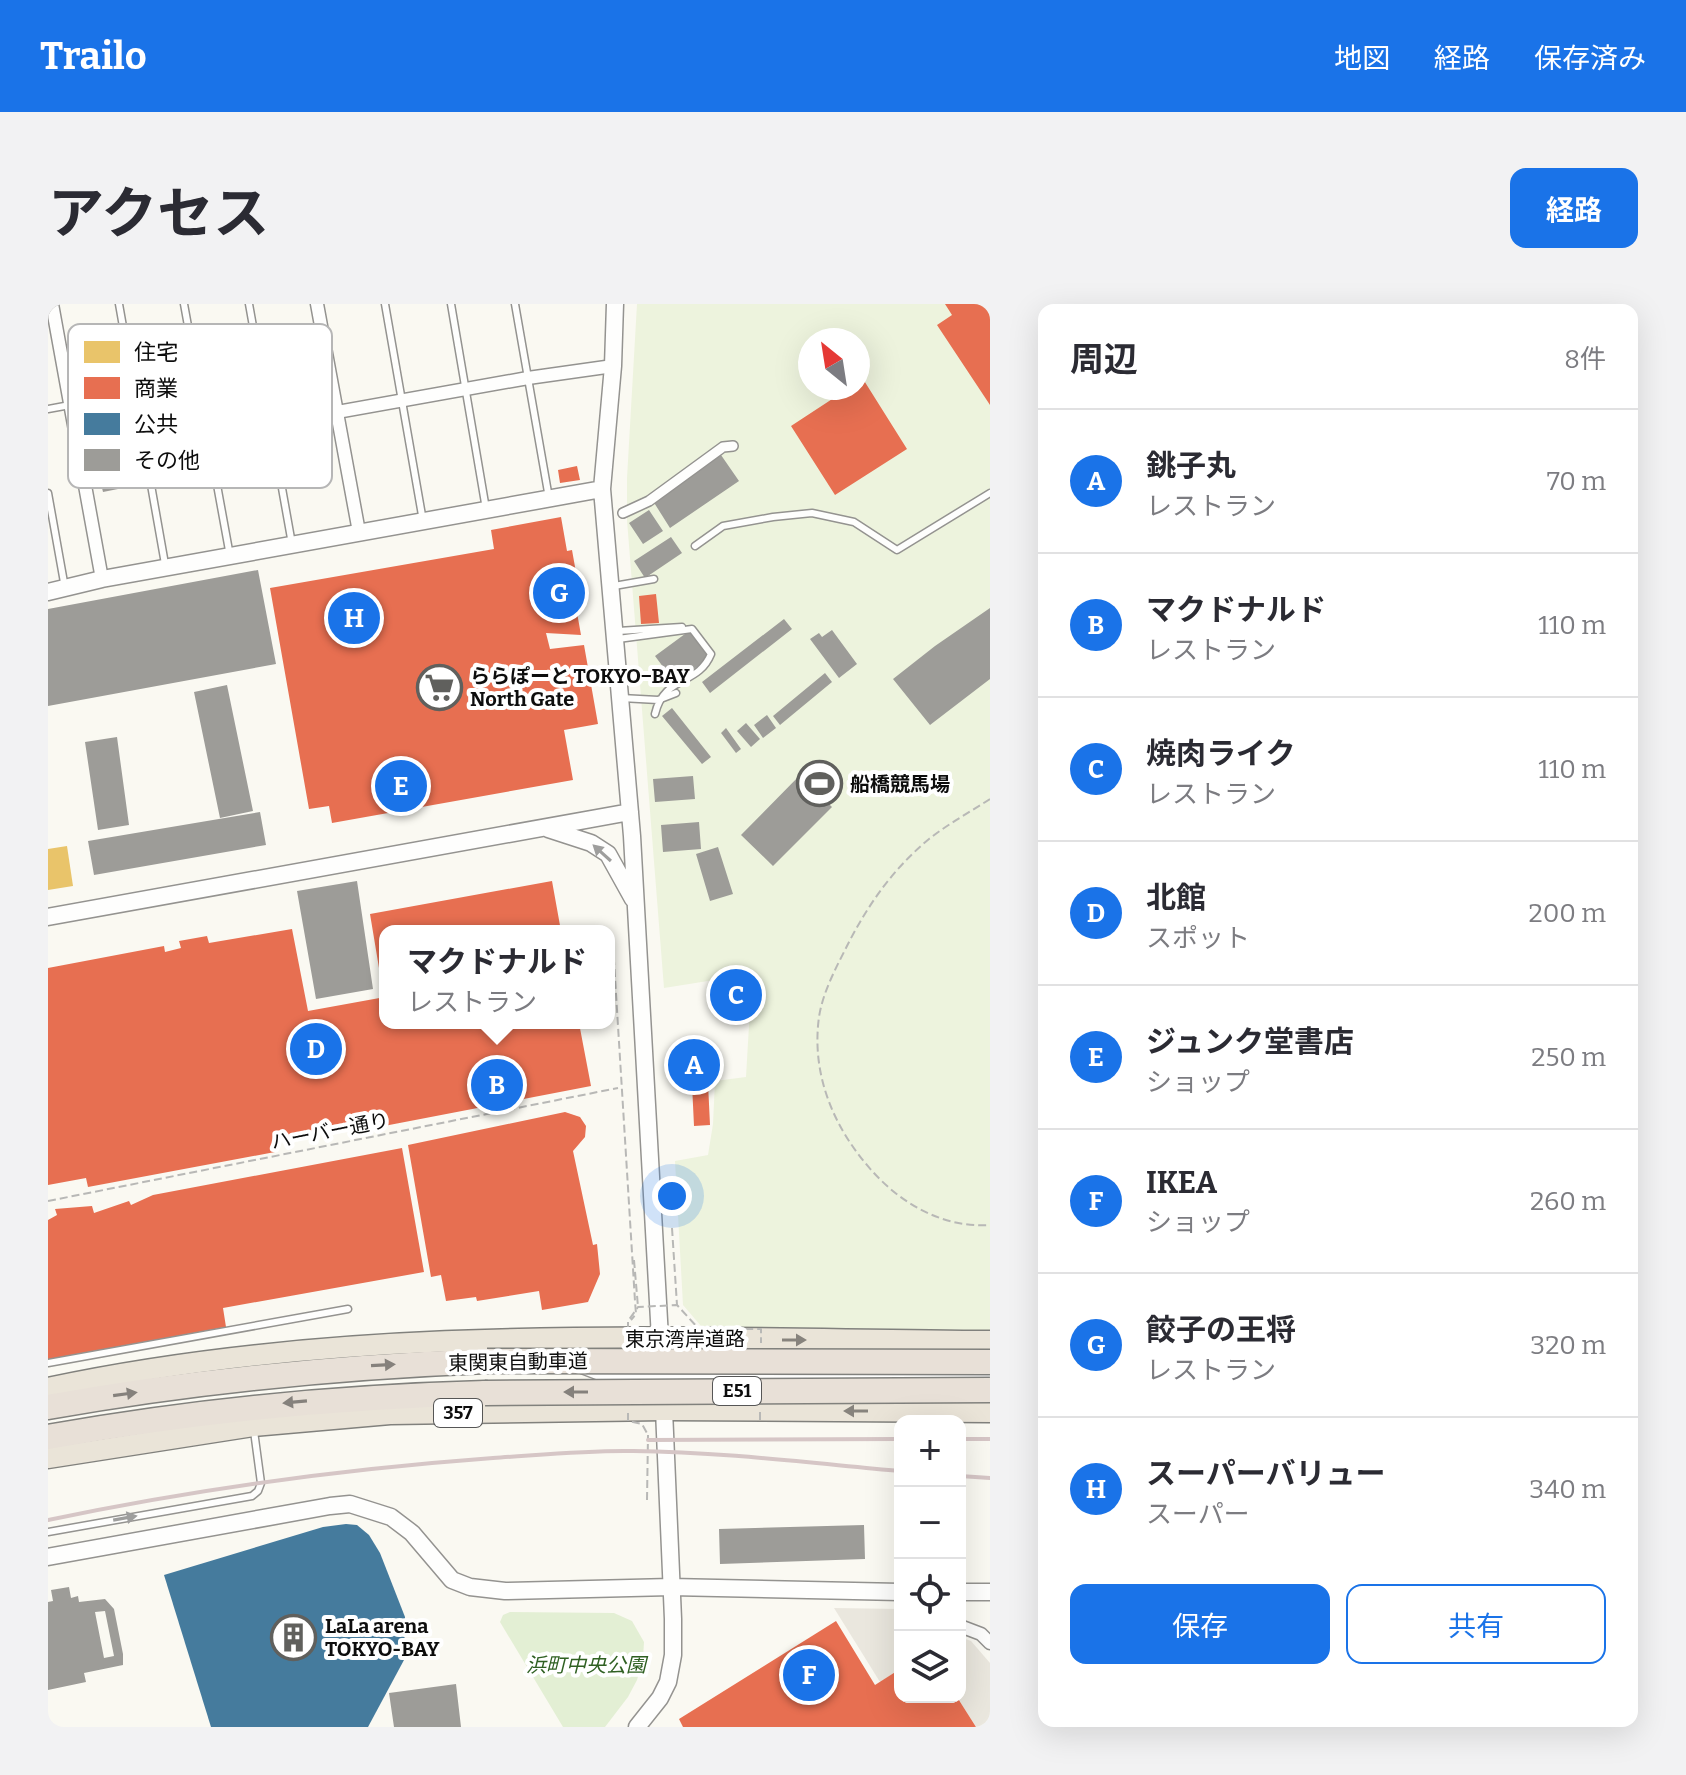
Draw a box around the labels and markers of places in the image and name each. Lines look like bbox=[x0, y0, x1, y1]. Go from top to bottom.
pin: G bbox=[533, 563, 585, 623]
pin: H bbox=[328, 588, 380, 648]
supermarket icon: ららぽーと TOKYO−BAY North Gate bbox=[415, 663, 463, 711]
place label: ららぽーと TOKYO−BAY North Gate bbox=[470, 664, 690, 711]
pin: E bbox=[375, 756, 427, 816]
sports icon: 船橋競馬場 bbox=[795, 760, 843, 808]
place label: 船橋競馬場 bbox=[850, 772, 950, 796]
pin: C bbox=[710, 965, 762, 1025]
pin: D bbox=[290, 1019, 342, 1079]
pin: A bbox=[668, 1035, 720, 1095]
pin: B bbox=[471, 1055, 523, 1115]
building icon: LaLa arena TOKYO-BAY bbox=[270, 1614, 318, 1662]
place label: LaLa arena TOKYO-BAY bbox=[325, 1614, 439, 1661]
pin: F bbox=[783, 1645, 835, 1705]

